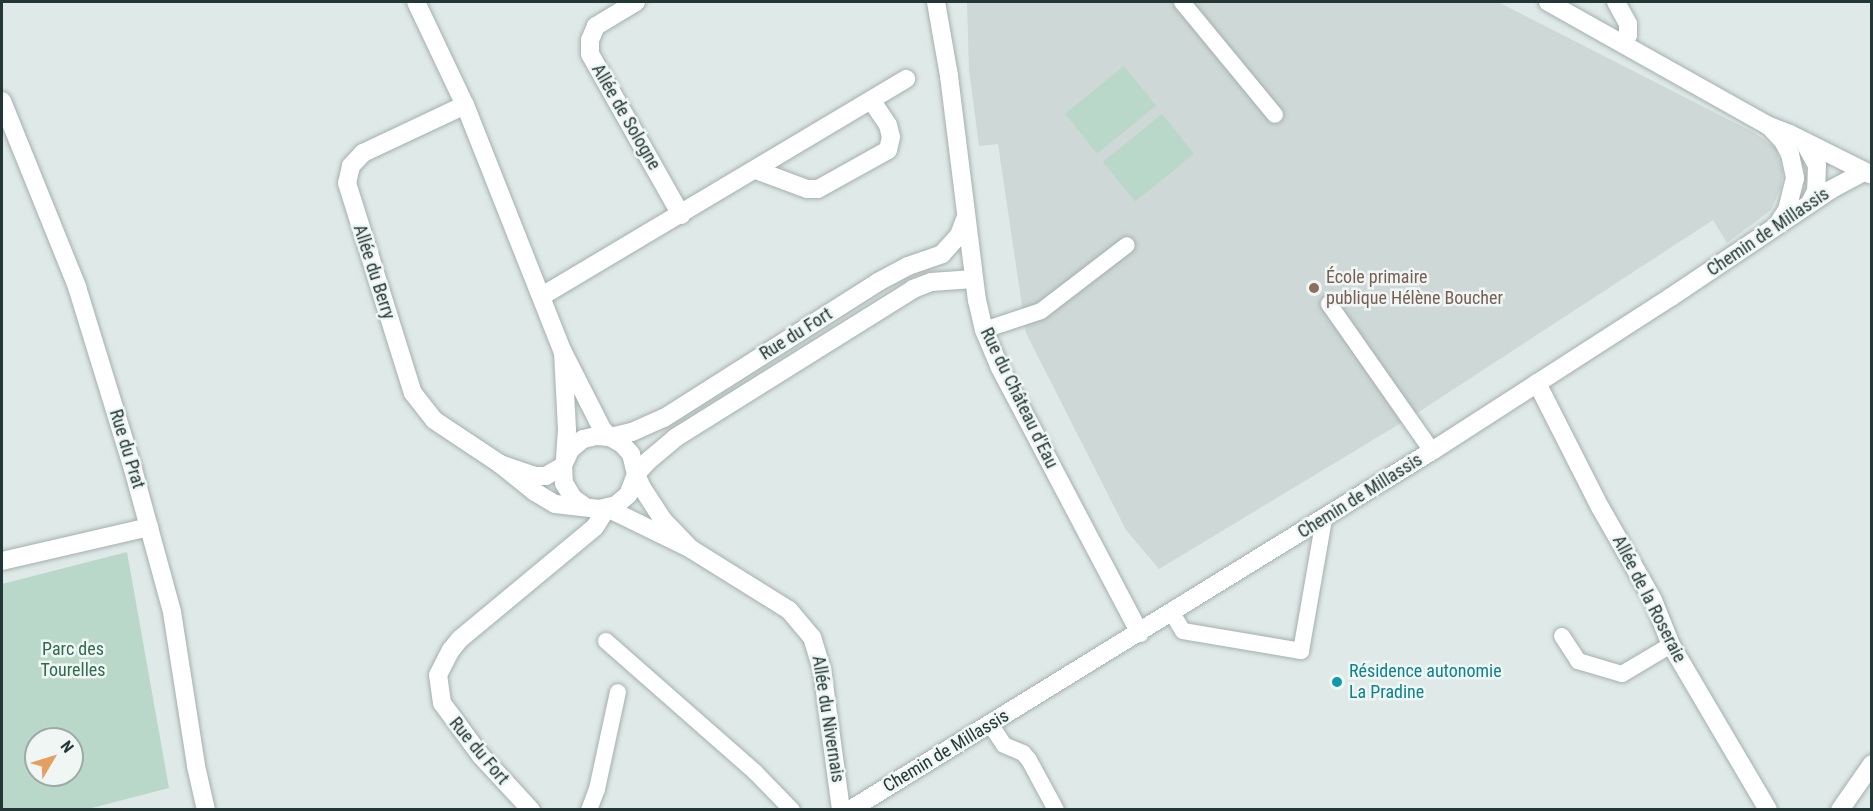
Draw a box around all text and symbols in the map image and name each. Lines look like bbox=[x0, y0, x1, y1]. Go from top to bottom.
street label: Allée de Sologne bbox=[587, 60, 665, 174]
street label: Chemin de Millassis bbox=[1703, 183, 1833, 281]
street label: Allée du Berry bbox=[349, 222, 399, 322]
place label: École primaire publique Hélène Boucher bbox=[1326, 267, 1503, 310]
marker: École primaire publique Hélène Boucher bbox=[1307, 281, 1321, 295]
street label: Rue du Fort bbox=[756, 303, 836, 365]
street label: Rue du Château d'Eau bbox=[976, 324, 1062, 472]
street label: Rue du Prat bbox=[105, 407, 149, 491]
street label: Chemin de Millassis bbox=[1294, 449, 1426, 543]
street label: Allée de la Roseraie bbox=[1608, 532, 1690, 666]
park label: Parc des Tourelles bbox=[41, 639, 105, 682]
street label: Allée du Nivernais bbox=[807, 654, 849, 784]
place label: Résidence autonomie La Pradine bbox=[1349, 661, 1502, 704]
marker: Résidence autonomie La Pradine bbox=[1330, 675, 1344, 689]
street label: Chemin de Millassis bbox=[879, 705, 1013, 797]
street label: Rue du Fort bbox=[445, 713, 513, 789]
north arrow bbox=[24, 727, 84, 787]
text: N bbox=[56, 737, 77, 757]

